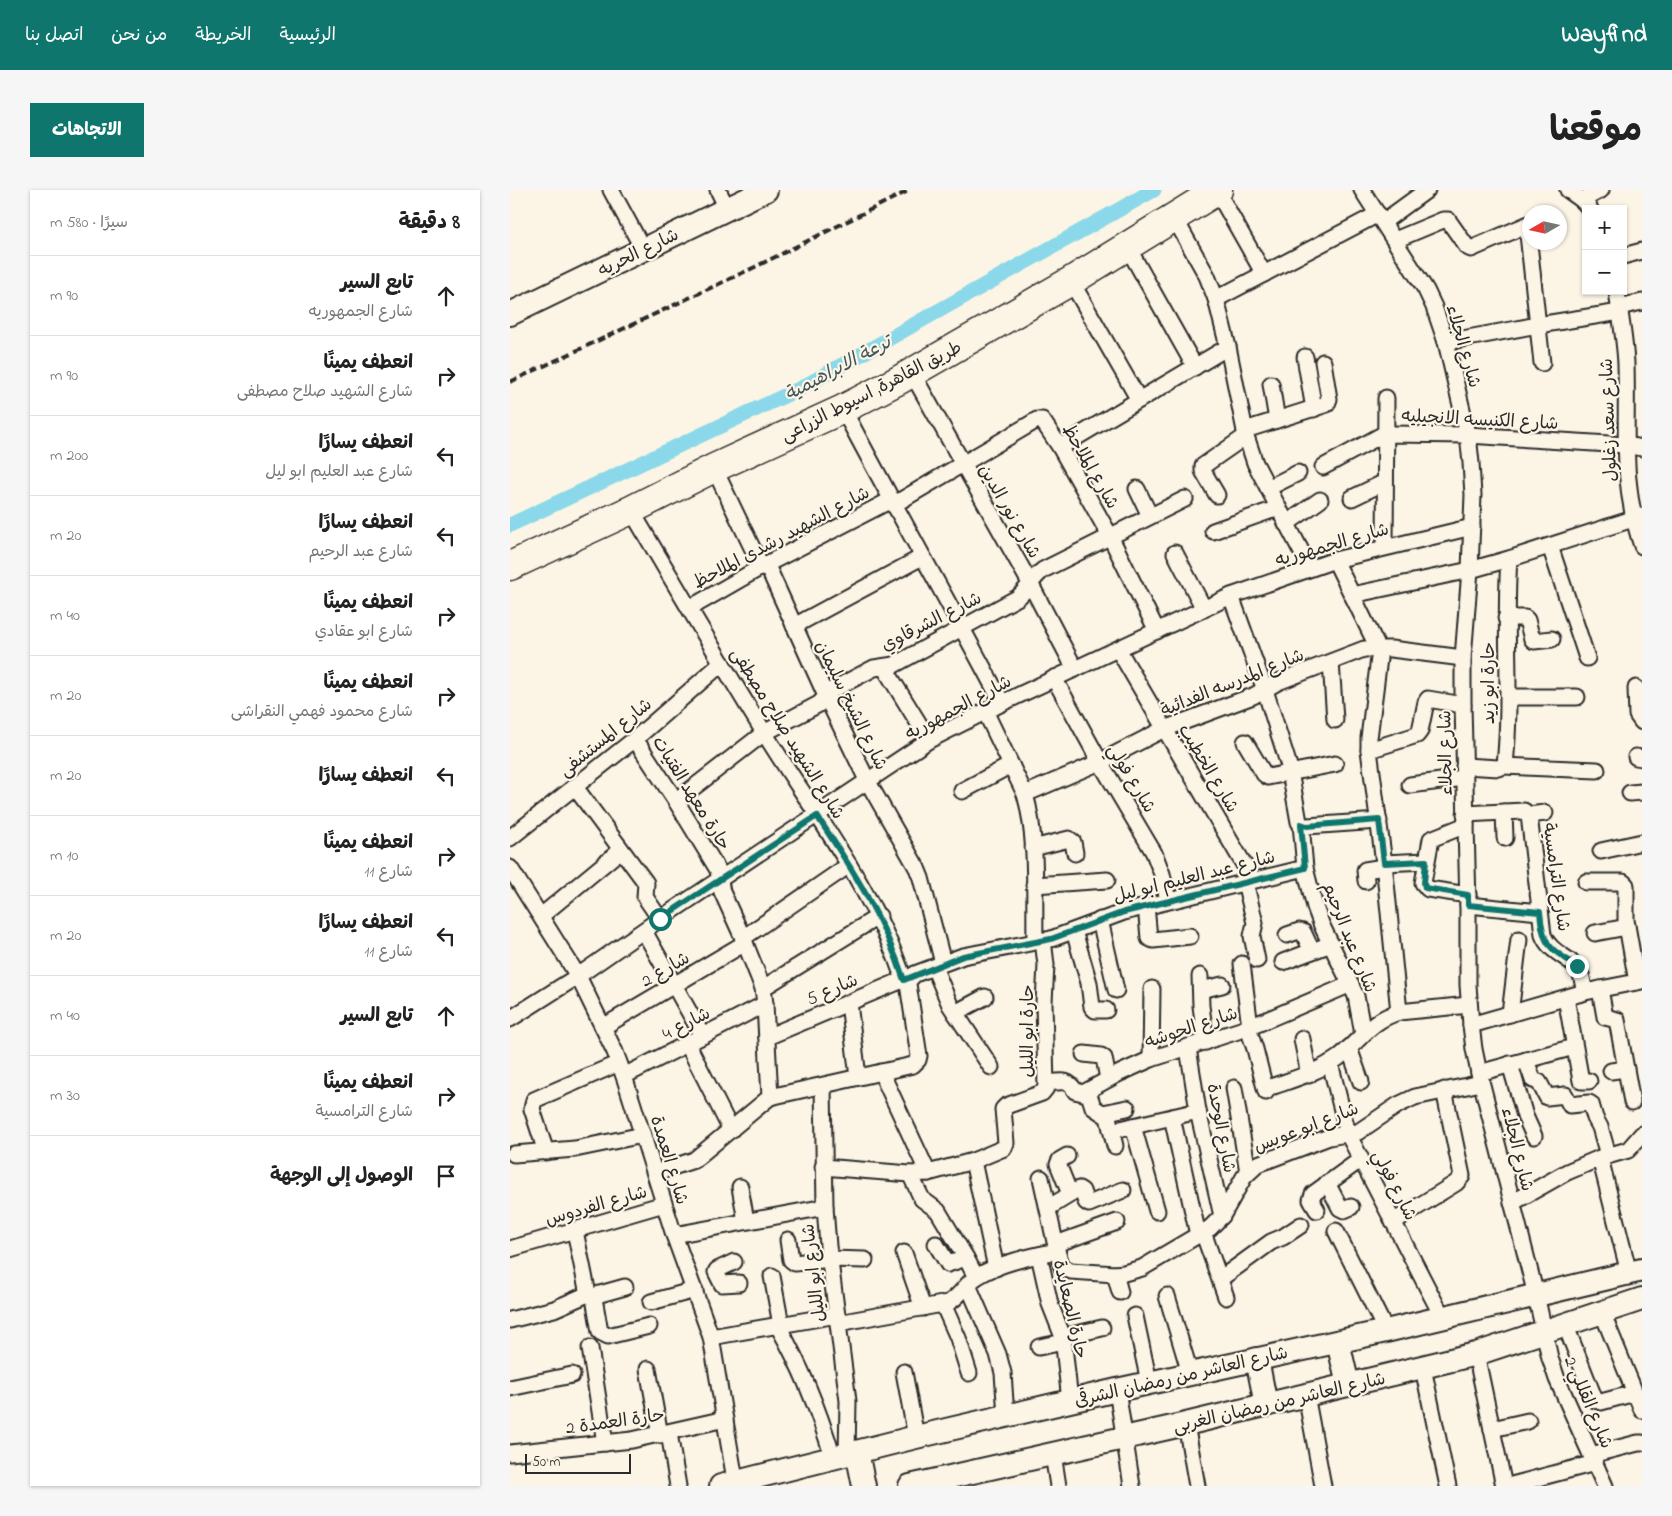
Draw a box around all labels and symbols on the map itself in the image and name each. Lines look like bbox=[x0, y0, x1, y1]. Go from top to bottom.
north arrow bbox=[1522, 205, 1567, 250]
street label: شارع الحريه bbox=[594, 223, 684, 285]
street label: شارع الجلاء bbox=[1438, 302, 1486, 391]
water label: ترعة الابراهيمية bbox=[780, 328, 899, 409]
street label: طريق القاهرة, اسيوط الزراعى bbox=[777, 336, 967, 450]
street label: شارع سعد زغلول bbox=[1595, 358, 1625, 482]
street label: شارع الكنيسه الانجيليه bbox=[1401, 404, 1559, 438]
street label: شارع الملاحظ bbox=[1054, 420, 1124, 514]
street label: شارع نور الدين bbox=[971, 460, 1046, 564]
street label: شارع الشهيد رشدى الملاحظ bbox=[689, 481, 875, 596]
street label: شارع الجمهوريه bbox=[1273, 517, 1392, 575]
street label: شارع الشرقاوي bbox=[877, 586, 987, 659]
street label: شارع الشيخ سليمان bbox=[808, 637, 893, 775]
street label: حارة ابو زيد bbox=[1477, 642, 1503, 724]
street label: شارع الشهيد صلاح مصطفى bbox=[723, 643, 850, 825]
street label: شارع المدرسه الفدائية bbox=[1157, 643, 1308, 725]
street label: شارع الجمهوريه bbox=[901, 670, 1017, 748]
street label: شارع المستشفى bbox=[554, 693, 658, 784]
street label: شارع الجلاء bbox=[1433, 710, 1461, 796]
street label: شارع الخطيب bbox=[1171, 720, 1244, 818]
street label: حارة معهد الفتيات bbox=[645, 732, 736, 856]
street label: شارع فولي bbox=[1099, 740, 1161, 819]
street label: شارع الترامسية bbox=[1535, 821, 1576, 933]
street label: شارع عبد العليم ابو ليل bbox=[1111, 845, 1278, 911]
street label: شارع عبد الرحيم bbox=[1314, 878, 1382, 997]
route start bbox=[649, 908, 672, 931]
street label: شارع 2 bbox=[637, 946, 695, 995]
route end bbox=[1566, 955, 1589, 978]
street label: شارع 5 bbox=[803, 968, 863, 1013]
street label: حارة ابو الليل bbox=[1016, 984, 1042, 1078]
street label: شارع 4 bbox=[658, 1002, 715, 1048]
street label: شارع الحوشه bbox=[1142, 1002, 1242, 1056]
street label: شارع الوحدة bbox=[1199, 1081, 1241, 1175]
street label: شارع ابو عويس bbox=[1250, 1097, 1363, 1161]
street label: شارع الجلاء bbox=[1493, 1105, 1539, 1194]
street label: شارع العمدة bbox=[642, 1113, 694, 1208]
street label: شارع فولي bbox=[1363, 1146, 1422, 1226]
street label: شارع الفردوس bbox=[542, 1180, 651, 1234]
street label: شارع ابو الليل bbox=[796, 1222, 834, 1323]
street label: حارة الصعايدة bbox=[1045, 1257, 1093, 1361]
street label: شارع العاشر من رمضان الشرقى bbox=[1072, 1340, 1291, 1415]
street label: شارع القللي 2 bbox=[1555, 1353, 1618, 1453]
street label: شارع العاشر من رمضان الغربى bbox=[1171, 1367, 1388, 1441]
street label: حارة العمدة 2 bbox=[564, 1403, 666, 1443]
scale bar bbox=[525, 1451, 631, 1474]

